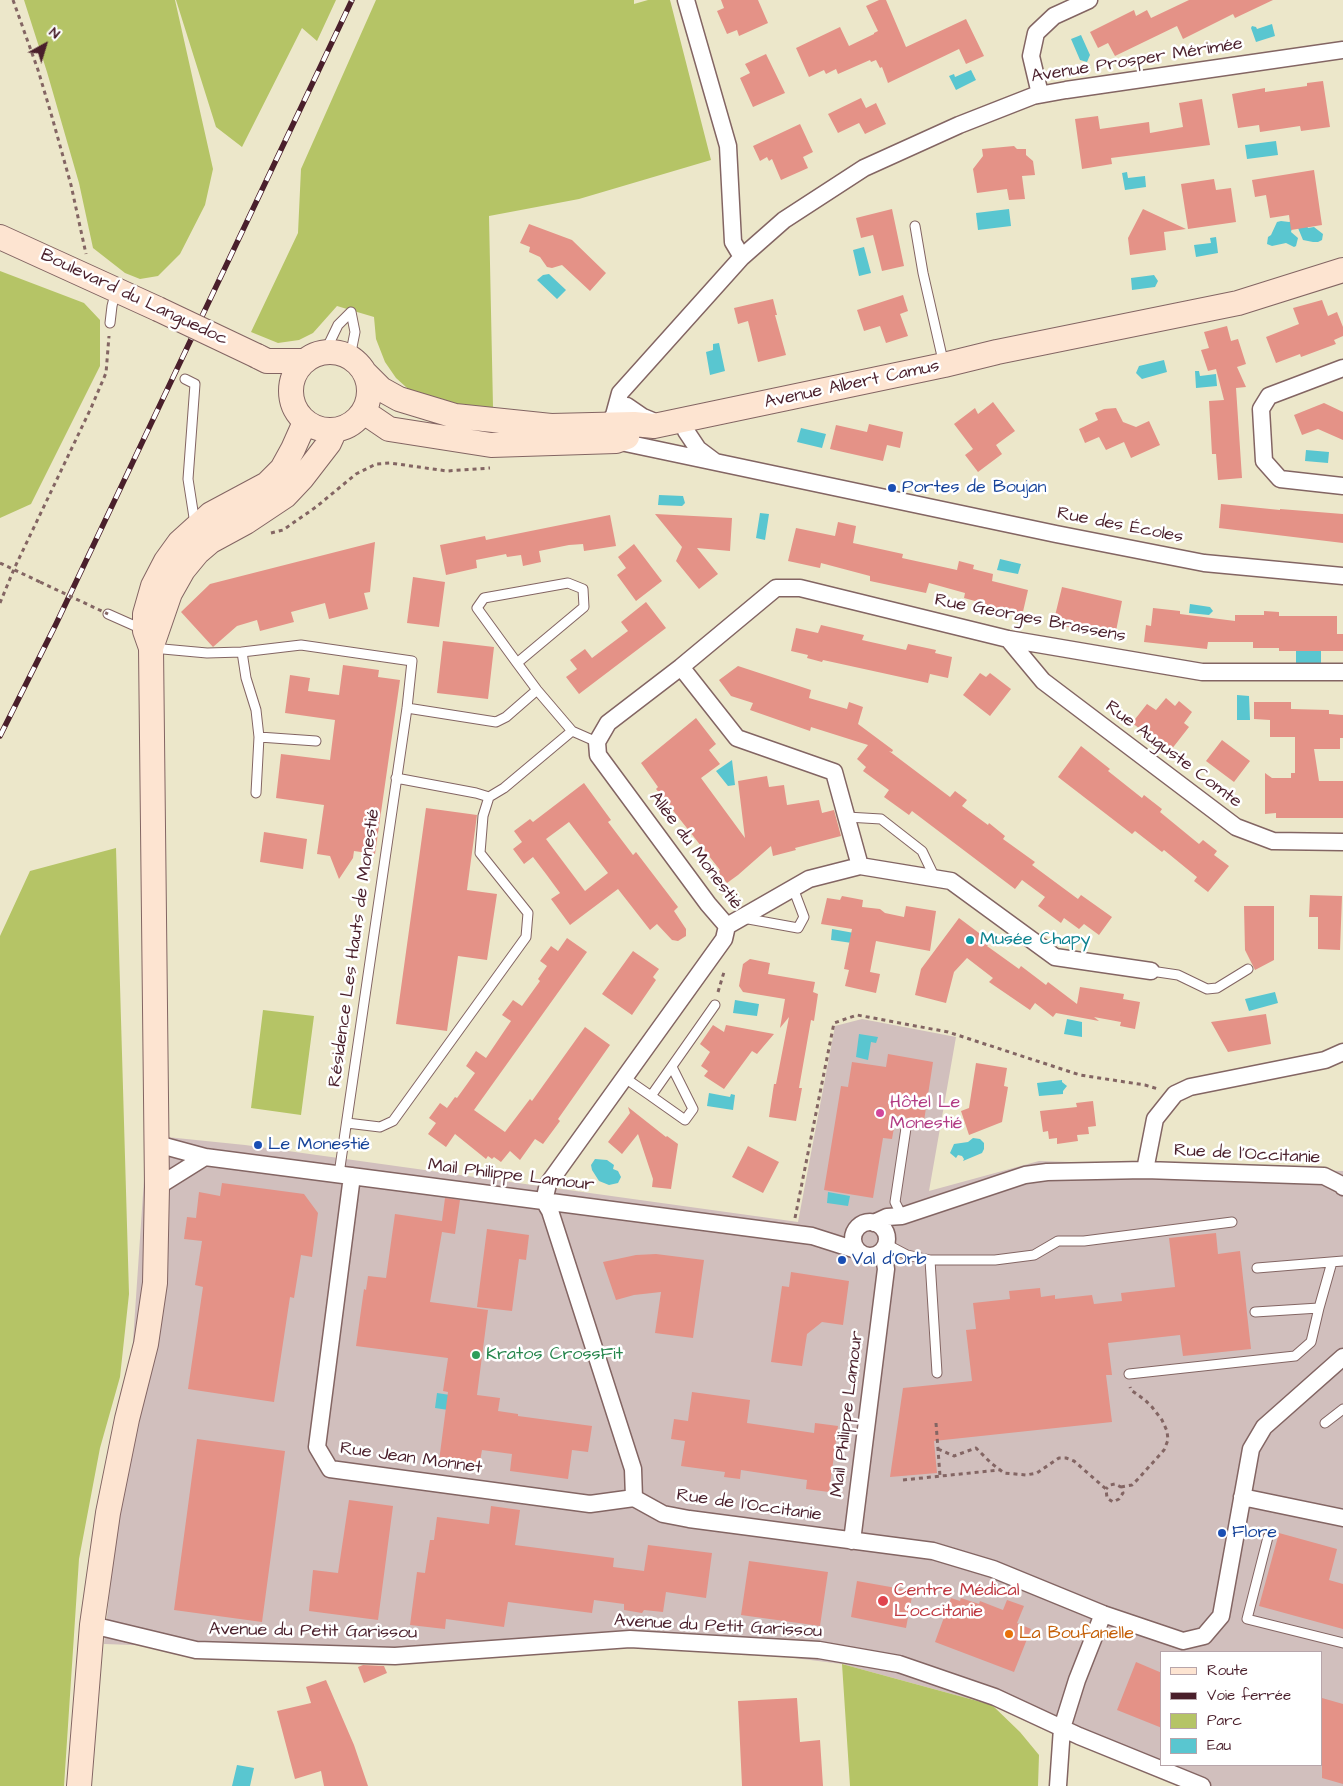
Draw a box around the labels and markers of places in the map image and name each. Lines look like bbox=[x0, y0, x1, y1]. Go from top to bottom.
place label: Portes de Boujan bbox=[902, 477, 1046, 499]
marker: Portes de Boujan bbox=[886, 482, 898, 494]
place label: Musée Chapy bbox=[980, 929, 1090, 951]
marker: Musée Chapy bbox=[964, 934, 976, 946]
place label: Hôtel Le Monestié bbox=[890, 1092, 963, 1134]
marker: Hôtel Le Monestié bbox=[874, 1107, 886, 1119]
place label: Le Monestié bbox=[268, 1134, 370, 1156]
marker: Le Monestié bbox=[252, 1139, 264, 1151]
place label: Val d'Orb bbox=[852, 1249, 927, 1271]
marker: Val d'Orb bbox=[836, 1254, 848, 1266]
place label: Kratos CrossFit bbox=[486, 1344, 623, 1366]
marker: Kratos CrossFit bbox=[470, 1349, 482, 1361]
place label: Flore bbox=[1232, 1522, 1277, 1544]
marker: Flore bbox=[1216, 1527, 1228, 1539]
place label: Centre Médical L'occitanie bbox=[894, 1580, 1020, 1622]
marker: Centre Médical L'occitanie bbox=[876, 1594, 890, 1608]
place label: La Boufanelle bbox=[1019, 1623, 1134, 1645]
marker: La Boufanelle bbox=[1003, 1628, 1015, 1640]

